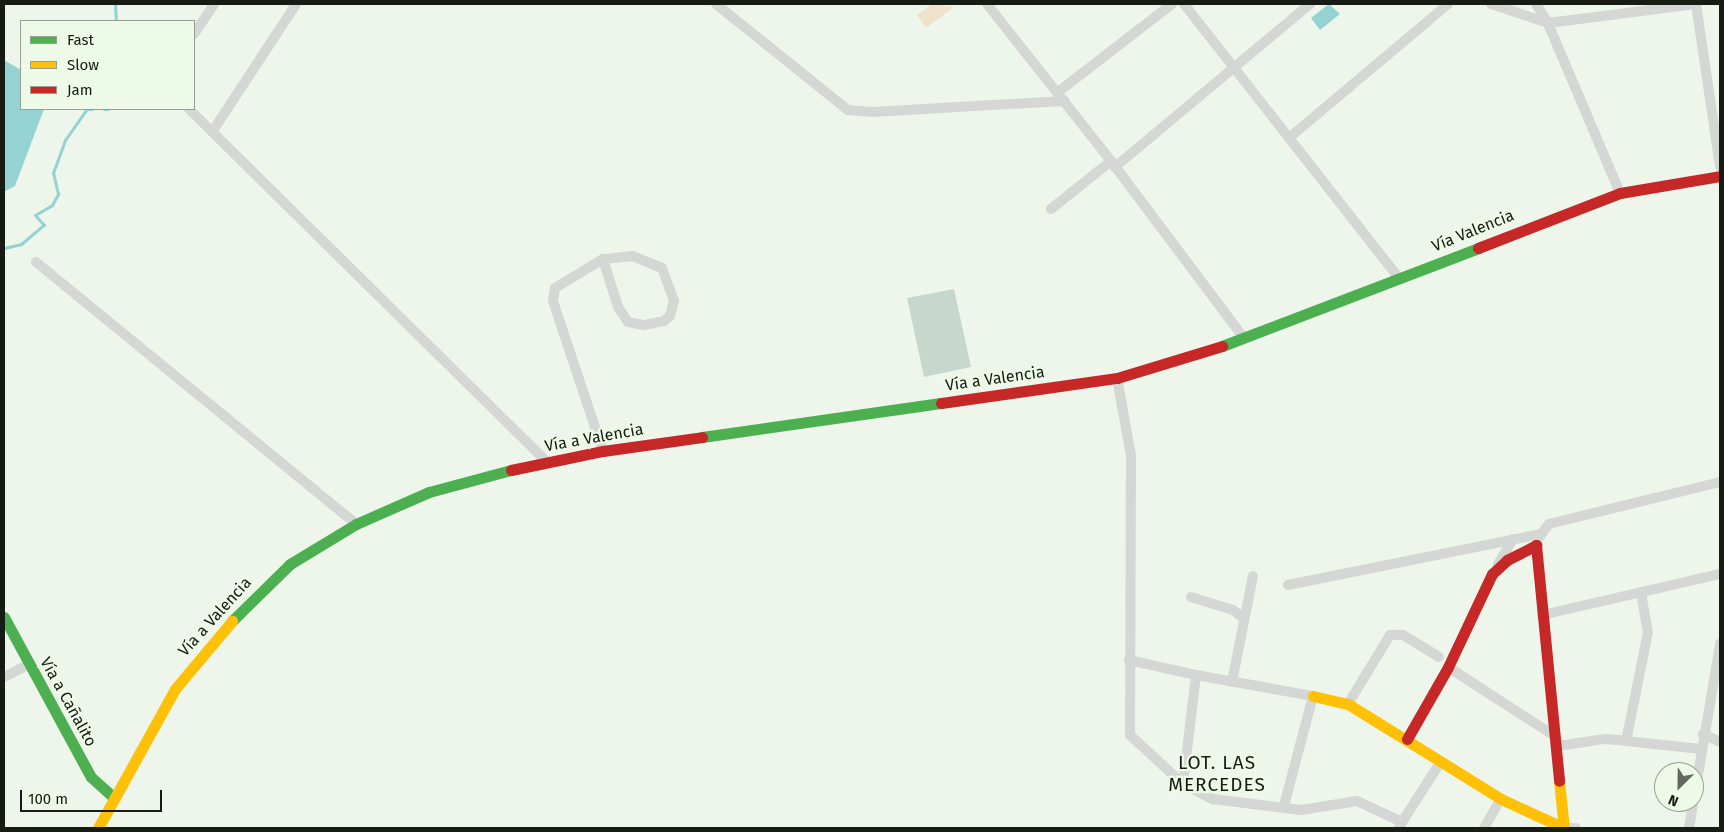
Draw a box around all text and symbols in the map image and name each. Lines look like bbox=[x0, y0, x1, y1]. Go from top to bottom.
legend bbox=[20, 20, 195, 110]
text: Fast bbox=[67, 31, 94, 49]
text: Slow bbox=[67, 56, 99, 74]
text: Jam bbox=[67, 81, 93, 99]
street label: Vía Valencia bbox=[1429, 206, 1517, 256]
street label: Vía a Valencia bbox=[944, 363, 1046, 395]
street label: Vía a Valencia bbox=[543, 420, 645, 456]
street label: Vía a Valencia bbox=[174, 573, 256, 661]
street label: Vía a Cañalito bbox=[36, 654, 100, 750]
district label: LOT. LAS MERCEDES bbox=[1167, 752, 1267, 796]
north arrow bbox=[1654, 762, 1704, 812]
scale bar bbox=[22, 780, 165, 812]
text: 100 m bbox=[28, 790, 68, 808]
text: N bbox=[1666, 791, 1681, 810]

